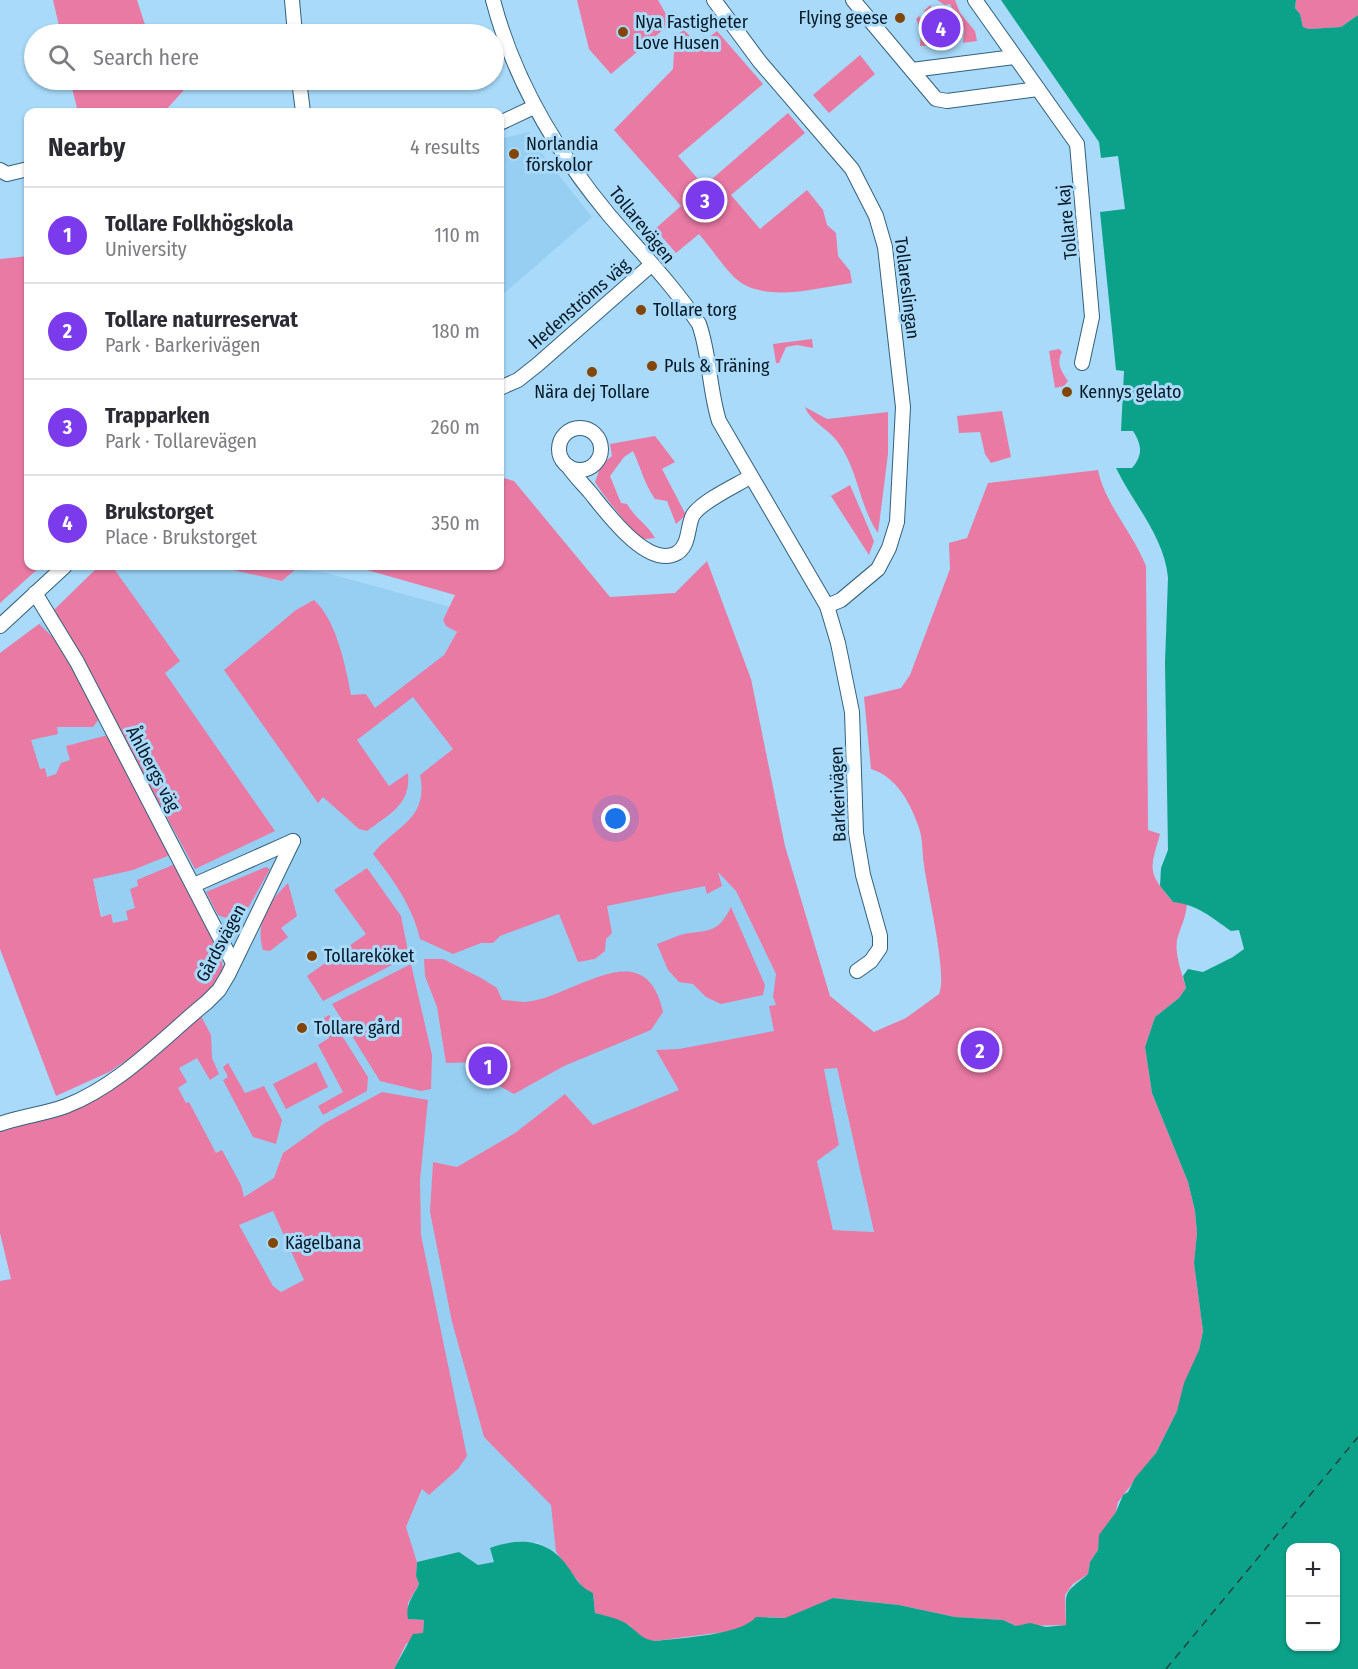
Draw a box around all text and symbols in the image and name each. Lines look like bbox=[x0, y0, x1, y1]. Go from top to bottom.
pin: 4 bbox=[922, 6, 960, 51]
place label: Flying geese bbox=[798, 7, 888, 29]
place label: Nya Fastigheter Love Husen bbox=[635, 11, 749, 54]
marker: Flying geese bbox=[893, 11, 907, 25]
search box bbox=[24, 24, 504, 90]
marker: Nya Fastigheter Love Husen bbox=[616, 25, 630, 39]
icon: search bbox=[45, 41, 78, 74]
text: Search here bbox=[93, 44, 199, 71]
text: Nearby bbox=[48, 132, 125, 163]
place label: Norlandia förskolor bbox=[526, 133, 599, 176]
text: 4 results bbox=[410, 135, 480, 159]
marker: Norlandia förskolor bbox=[507, 147, 521, 161]
pin: 3 bbox=[686, 178, 724, 222]
street label: Tollarevägen bbox=[604, 182, 680, 268]
street label: Tollare kaj bbox=[1052, 183, 1082, 261]
text: Tollare Folkhögskola bbox=[105, 210, 293, 237]
text: 1 bbox=[63, 223, 72, 247]
text: 110 m bbox=[434, 223, 480, 247]
street label: Tollareslingan bbox=[890, 236, 924, 340]
text: University bbox=[105, 237, 187, 261]
street label: Hedenströms väg bbox=[524, 254, 635, 354]
place label: Tollare torg bbox=[653, 299, 737, 321]
marker: Tollare torg bbox=[634, 303, 648, 317]
text: Tollare naturreservat bbox=[105, 306, 298, 333]
text: 2 bbox=[63, 319, 72, 343]
text: 180 m bbox=[432, 319, 480, 343]
text: Park · Barkerivägen bbox=[105, 333, 261, 357]
place label: Puls & Träning bbox=[664, 355, 770, 377]
marker: Puls & Träning bbox=[645, 359, 659, 373]
marker: Nära dej Tollare bbox=[585, 365, 599, 379]
place label: Nära dej Tollare bbox=[534, 381, 650, 403]
place label: Kennys gelato bbox=[1079, 381, 1181, 403]
marker: Kennys gelato bbox=[1060, 385, 1074, 399]
text: Trapparken bbox=[105, 402, 210, 429]
text: 3 bbox=[63, 415, 72, 439]
text: 260 m bbox=[431, 415, 480, 439]
text: Park · Tollarevägen bbox=[105, 429, 257, 453]
text: Brukstorget bbox=[105, 498, 214, 525]
text: 4 bbox=[62, 511, 73, 535]
text: 350 m bbox=[431, 511, 480, 535]
text: Place · Brukstorget bbox=[105, 525, 257, 549]
street label: Åhlbergs väg bbox=[121, 722, 186, 816]
street label: Barkerivägen bbox=[825, 746, 851, 842]
your location bbox=[601, 804, 630, 833]
street label: Gårdsvägen bbox=[191, 900, 251, 986]
place label: Tollareköket bbox=[324, 945, 415, 967]
marker: Tollareköket bbox=[305, 949, 319, 963]
place label: Tollare gård bbox=[314, 1017, 400, 1039]
marker: Tollare gård bbox=[295, 1021, 309, 1035]
pin: 2 bbox=[960, 1028, 1000, 1072]
pin: 1 bbox=[468, 1044, 508, 1088]
place label: Kägelbana bbox=[285, 1232, 362, 1254]
marker: Kägelbana bbox=[266, 1236, 280, 1250]
map controls bbox=[1286, 1543, 1340, 1651]
button: + bbox=[1286, 1543, 1340, 1597]
button: − bbox=[1286, 1597, 1340, 1651]

